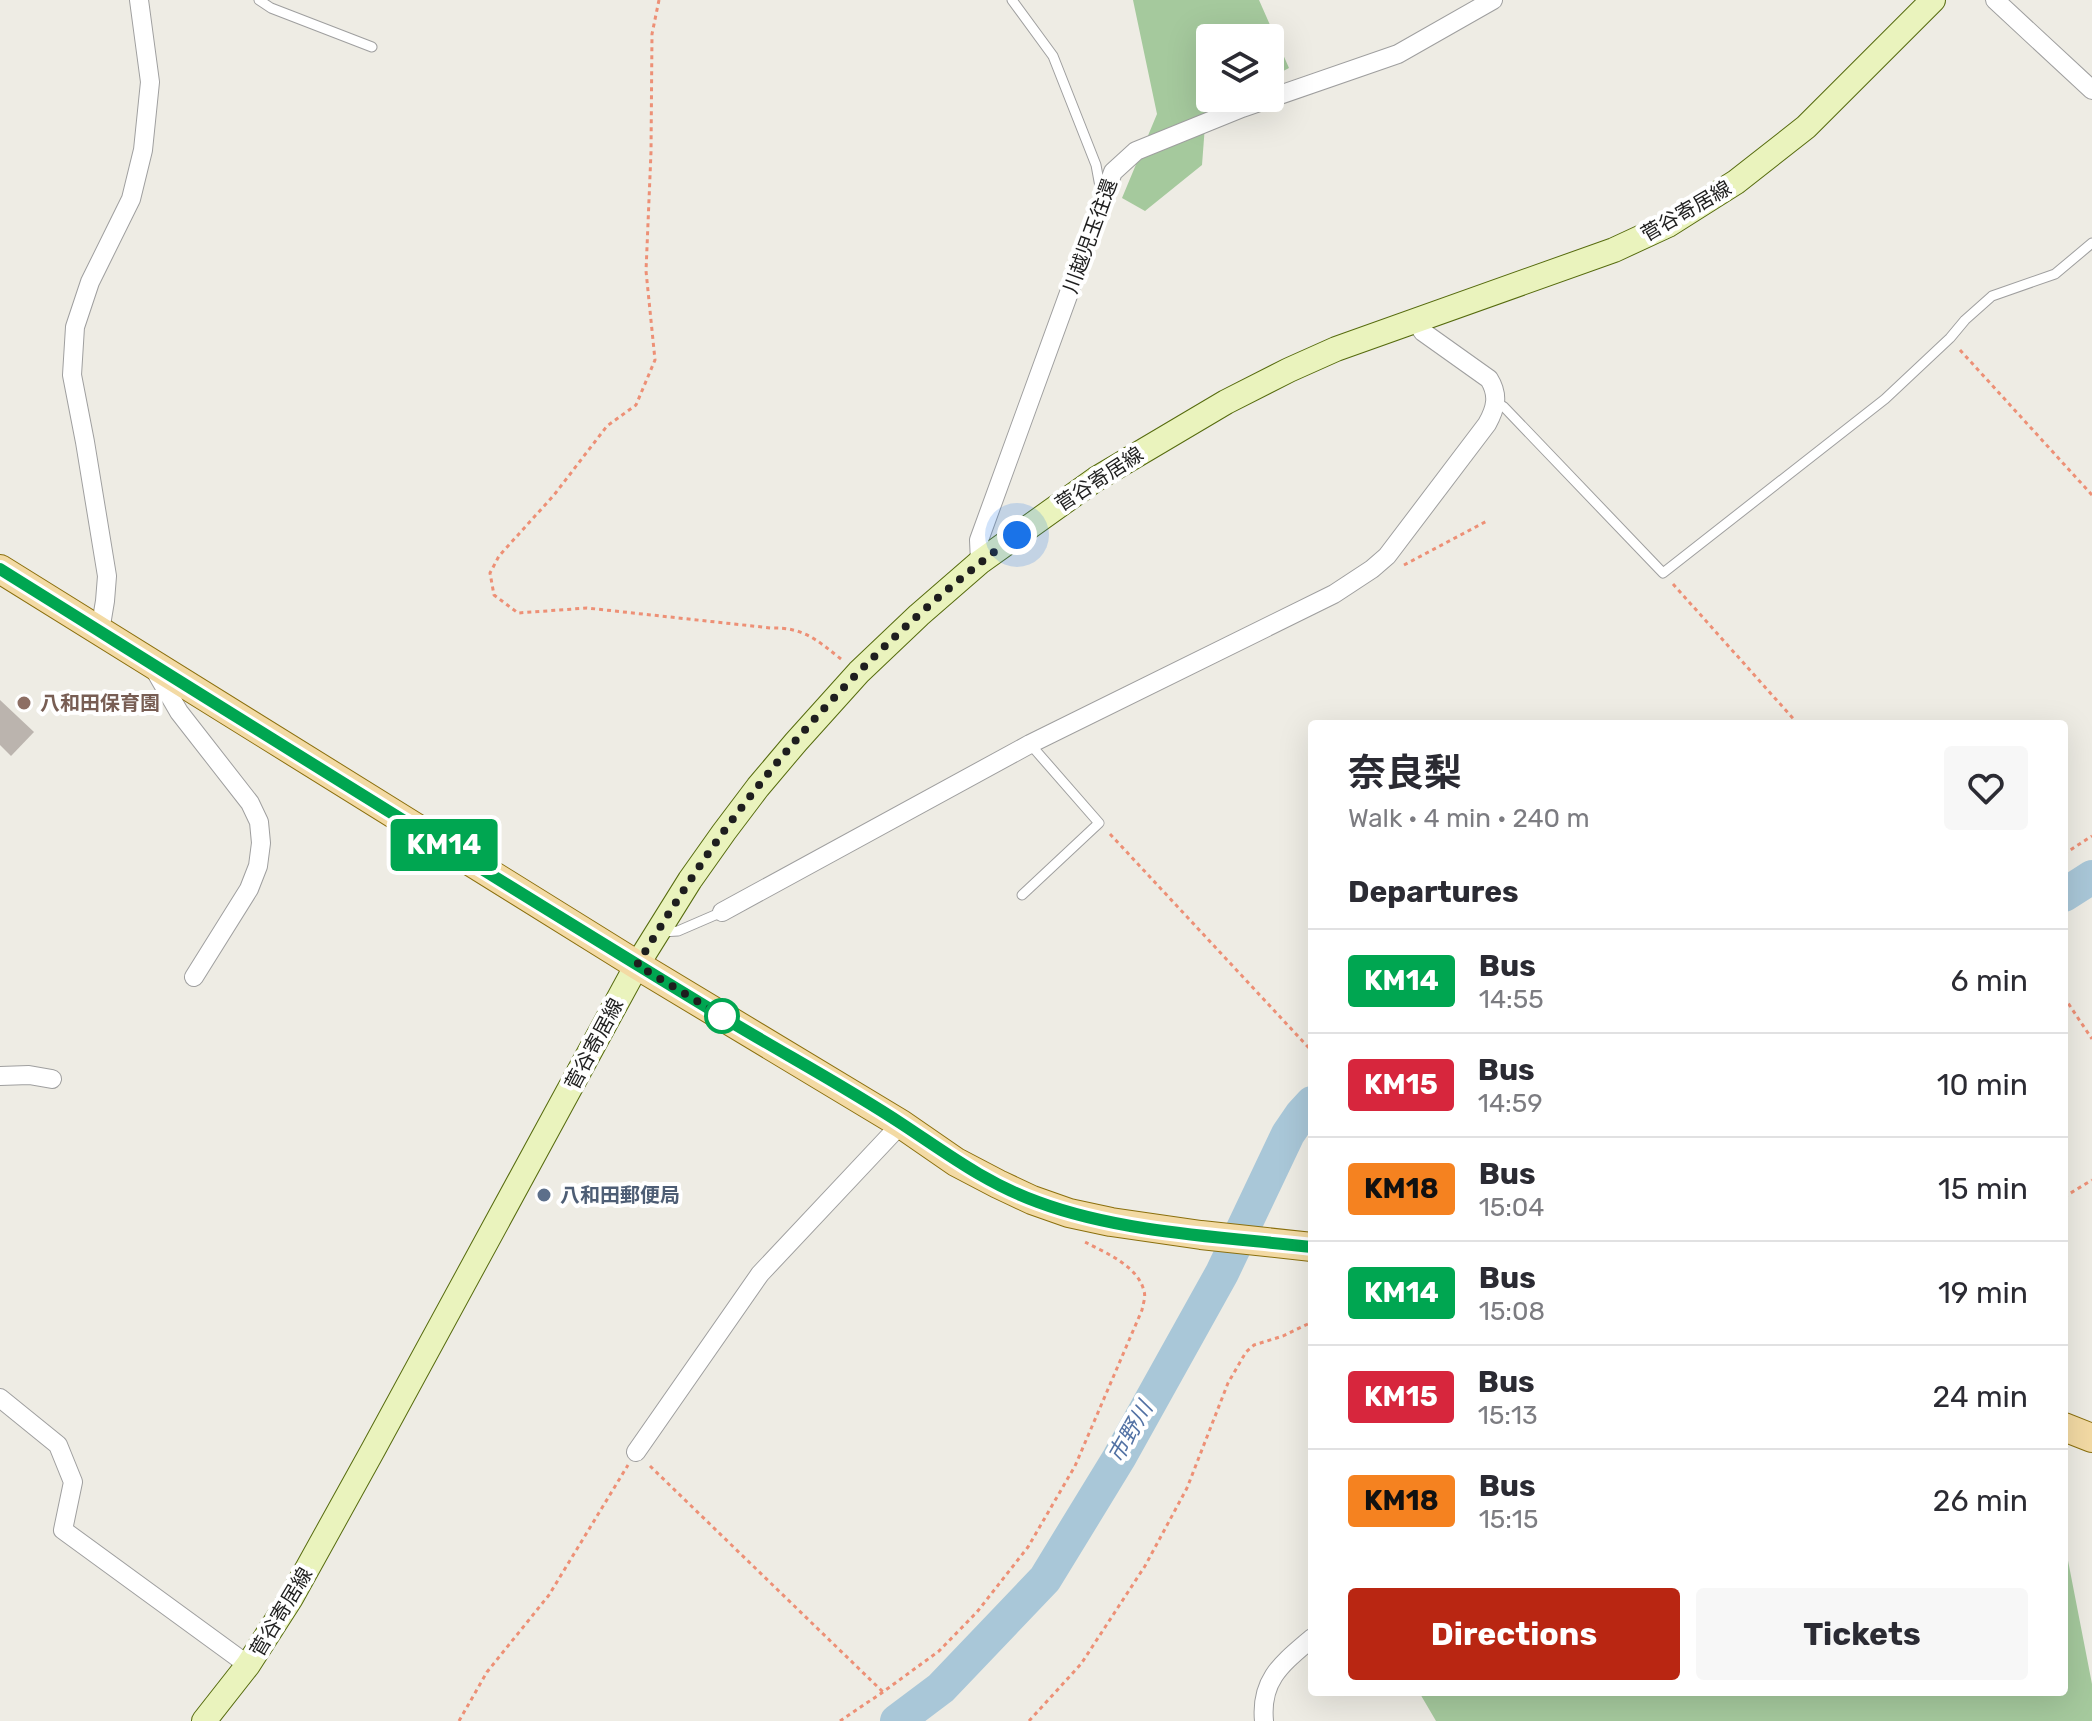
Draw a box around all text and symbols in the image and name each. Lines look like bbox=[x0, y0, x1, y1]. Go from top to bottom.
map controls bbox=[1196, 24, 1284, 112]
button: layers bbox=[1196, 24, 1284, 112]
street label: 川越児玉往還 bbox=[1058, 176, 1122, 296]
street label: 菅谷寄居線 bbox=[1637, 176, 1735, 246]
street label: 菅谷寄居線 bbox=[1051, 442, 1147, 516]
your location bbox=[997, 515, 1037, 555]
place label: 八和田保育園 bbox=[40, 691, 160, 715]
marker: 八和田保育園 bbox=[15, 694, 33, 712]
button: heart bbox=[1944, 746, 2028, 830]
text: 奈良梨 bbox=[1348, 750, 1462, 796]
text: Walk · 4 min · 240 m bbox=[1348, 803, 1590, 834]
line badge: KM14 bbox=[388, 819, 500, 871]
text: KM14 bbox=[407, 828, 481, 861]
text: Departures bbox=[1348, 874, 1519, 910]
text: Bus bbox=[1479, 948, 1536, 984]
text: 6 min bbox=[1950, 963, 2028, 999]
text: KM14 bbox=[1364, 964, 1439, 997]
text: 14:55 bbox=[1479, 984, 1544, 1015]
street label: 菅谷寄居線 bbox=[560, 994, 628, 1094]
unlabelled marker bbox=[705, 999, 739, 1033]
text: Bus bbox=[1478, 1052, 1535, 1088]
text: 10 min bbox=[1937, 1067, 2028, 1103]
text: KM15 bbox=[1364, 1068, 1438, 1101]
text: 14:59 bbox=[1478, 1088, 1543, 1119]
text: Bus bbox=[1479, 1156, 1536, 1192]
text: 15 min bbox=[1938, 1171, 2028, 1207]
text: KM18 bbox=[1364, 1172, 1439, 1205]
place label: 八和田郵便局 bbox=[560, 1183, 680, 1207]
marker: 八和田郵便局 bbox=[535, 1186, 553, 1204]
text: 15:04 bbox=[1479, 1192, 1545, 1223]
text: Bus bbox=[1479, 1260, 1536, 1296]
text: 19 min bbox=[1938, 1275, 2028, 1311]
text: KM14 bbox=[1364, 1276, 1439, 1309]
text: 15:08 bbox=[1479, 1296, 1545, 1327]
text: Bus bbox=[1478, 1364, 1535, 1400]
text: 24 min bbox=[1933, 1379, 2028, 1415]
text: KM15 bbox=[1364, 1380, 1438, 1413]
water label: 市野川 bbox=[1102, 1395, 1159, 1467]
text: 15:13 bbox=[1478, 1400, 1538, 1431]
text: Bus bbox=[1479, 1468, 1536, 1504]
text: 26 min bbox=[1933, 1483, 2028, 1519]
text: KM18 bbox=[1364, 1484, 1439, 1517]
text: 15:15 bbox=[1479, 1504, 1538, 1535]
street label: 菅谷寄居線 bbox=[245, 1563, 317, 1661]
button: Directions bbox=[1348, 1588, 1680, 1680]
button: Tickets bbox=[1696, 1588, 2028, 1680]

